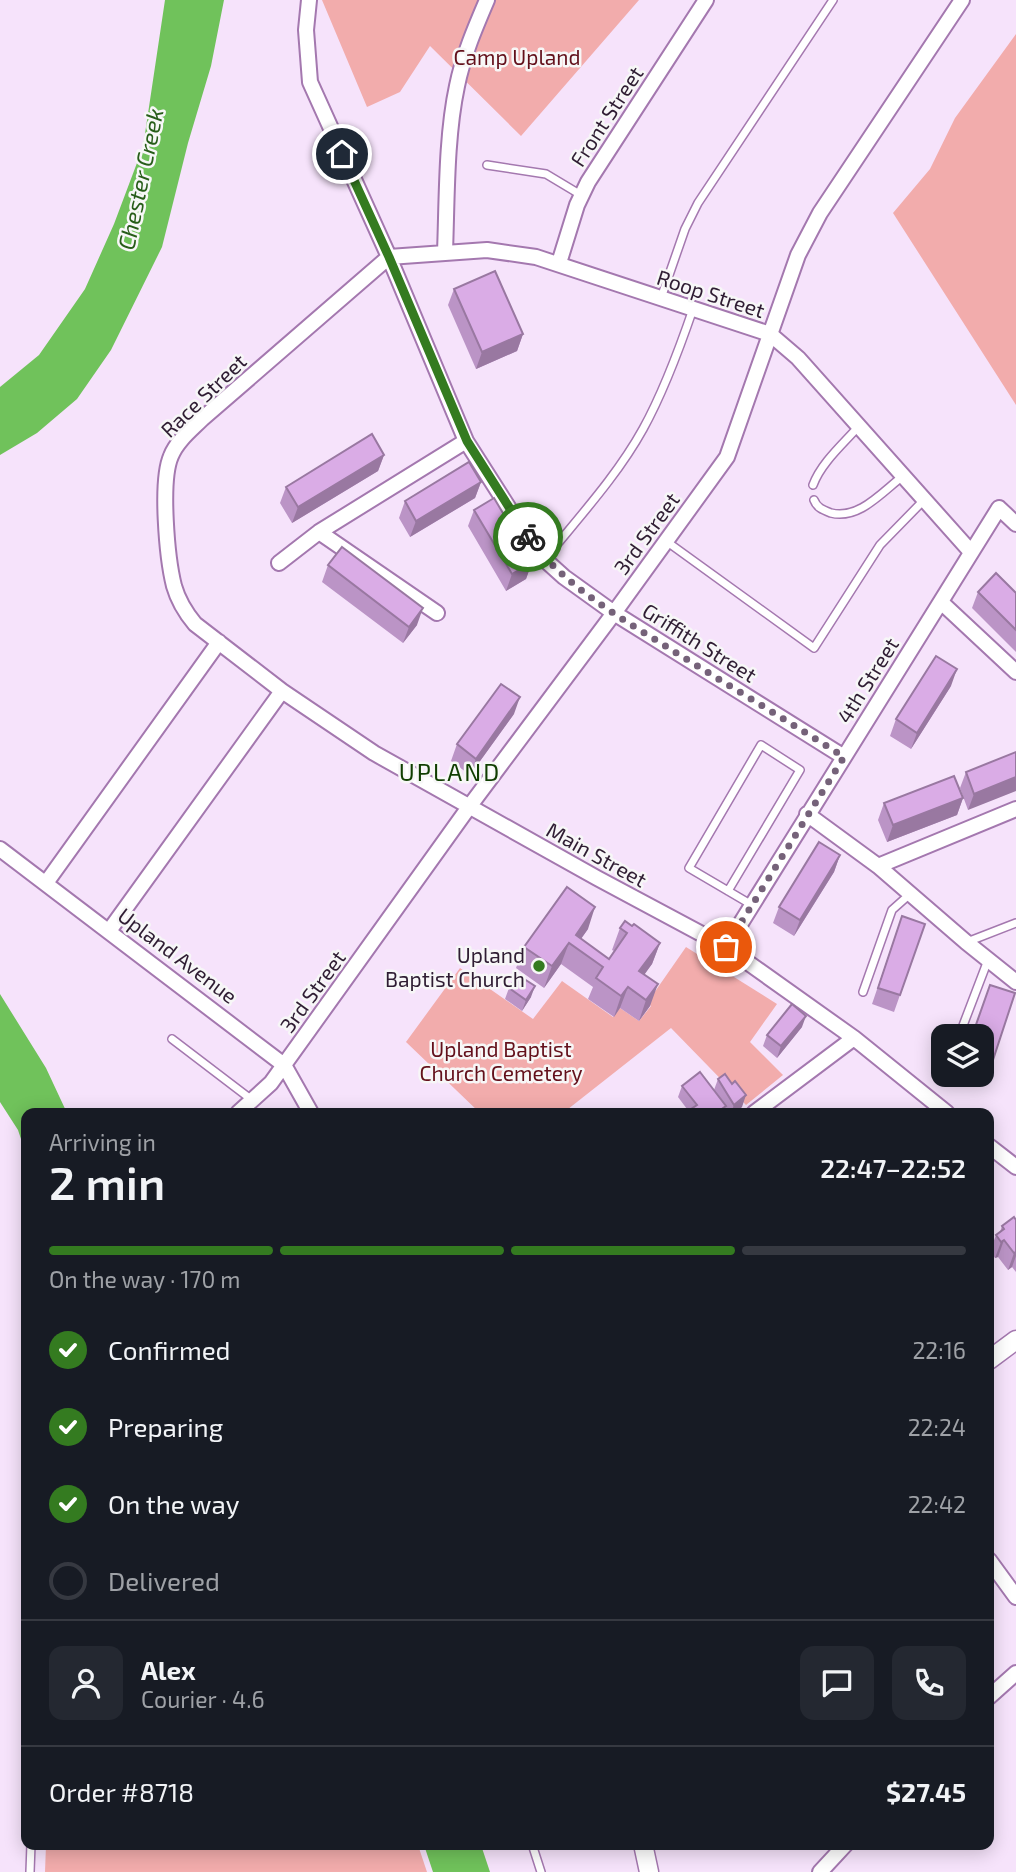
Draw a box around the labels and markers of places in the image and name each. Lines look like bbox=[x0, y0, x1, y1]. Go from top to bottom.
pin bbox=[312, 124, 372, 184]
pin bbox=[696, 917, 756, 977]
place label: Upland Baptist Church bbox=[385, 942, 525, 991]
marker: Upland Baptist Church bbox=[531, 958, 547, 974]

